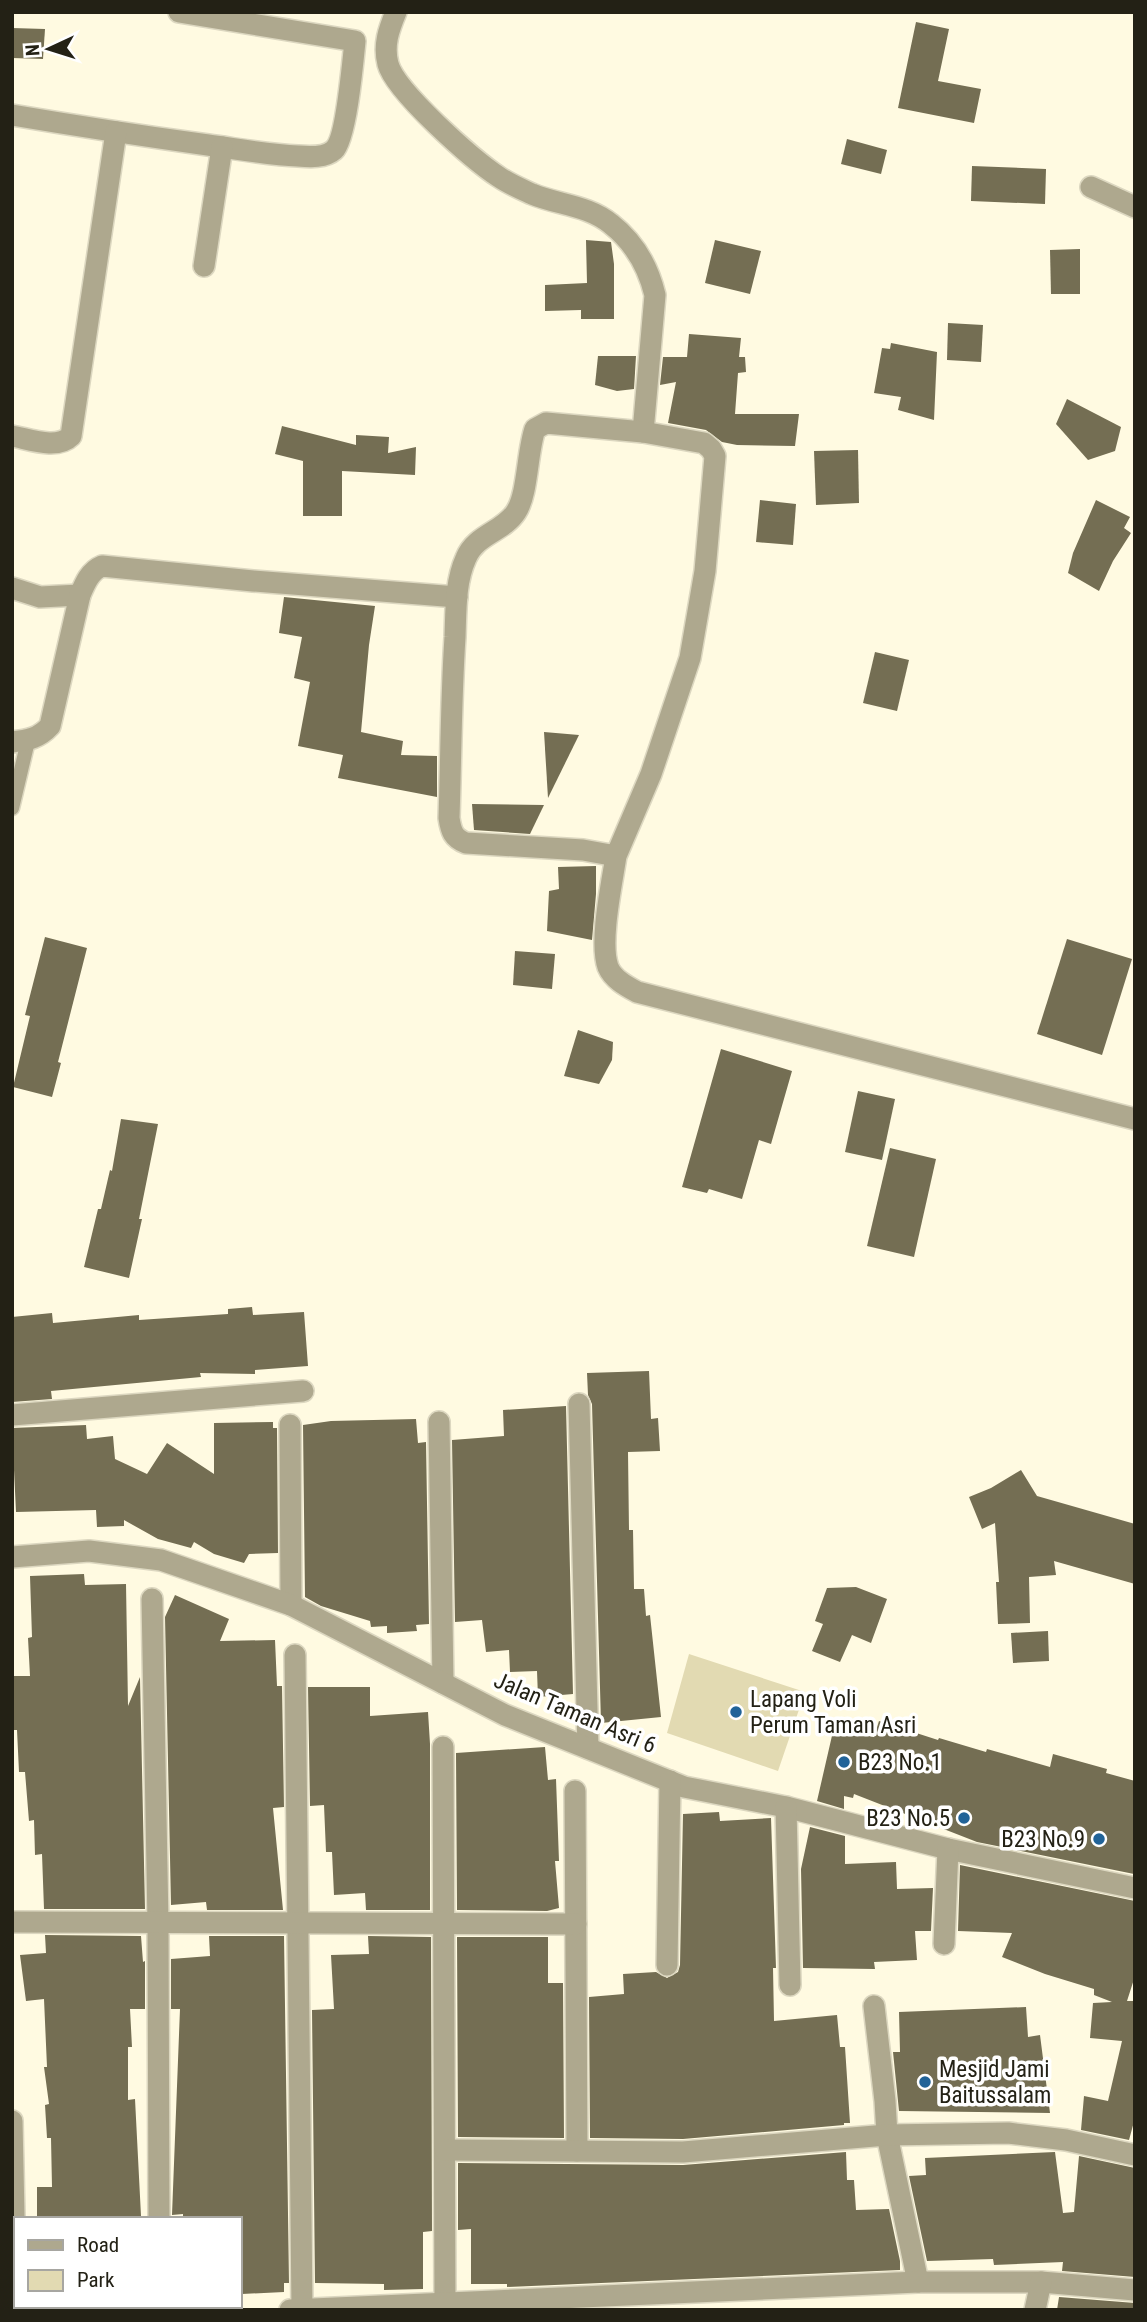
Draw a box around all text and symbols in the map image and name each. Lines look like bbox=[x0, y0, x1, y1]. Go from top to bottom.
north arrow bbox=[14, 14, 84, 84]
text: N bbox=[21, 44, 44, 57]
street label: Jalan Taman Asri 6 bbox=[490, 1667, 660, 1759]
place label: Lapang Voli Perum Taman Asri bbox=[750, 1686, 916, 1739]
marker: Lapang Voli Perum Taman Asri bbox=[728, 1704, 744, 1720]
place label: B23 No.1 bbox=[858, 1749, 942, 1776]
marker: B23 No.1 bbox=[836, 1754, 852, 1770]
place label: B23 No.5 bbox=[866, 1805, 950, 1832]
marker: B23 No.5 bbox=[956, 1810, 972, 1826]
place label: B23 No.9 bbox=[1001, 1826, 1085, 1853]
marker: B23 No.9 bbox=[1091, 1831, 1107, 1847]
place label: Mesjid Jami Baitussalam bbox=[939, 2056, 1051, 2109]
marker: Mesjid Jami Baitussalam bbox=[917, 2074, 933, 2090]
legend bbox=[14, 2217, 242, 2308]
text: Road bbox=[77, 2233, 119, 2257]
text: Park bbox=[77, 2268, 115, 2292]

